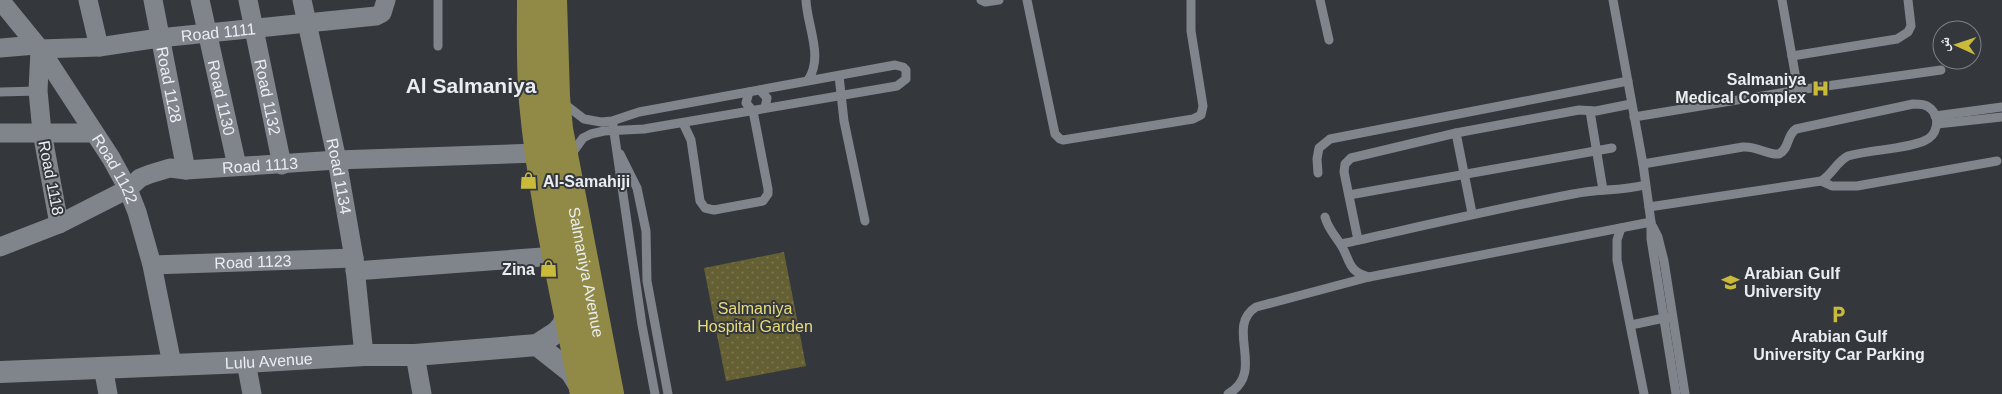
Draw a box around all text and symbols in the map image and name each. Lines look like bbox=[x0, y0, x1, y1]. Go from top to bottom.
street label: Road 1111 bbox=[180, 20, 256, 44]
north arrow bbox=[1932, 20, 1982, 70]
text: ش bbox=[1936, 36, 1953, 52]
street label: Road 1128 bbox=[154, 45, 185, 124]
street label: Road 1132 bbox=[252, 57, 284, 137]
street label: Road 1130 bbox=[205, 58, 238, 137]
place label: Salmaniya Medical Complex bbox=[1675, 71, 1806, 106]
district label: Al Salmaniya bbox=[406, 74, 537, 97]
hospital icon: Salmaniya Medical Complex bbox=[1810, 78, 1830, 98]
street label: Road 1122 bbox=[89, 131, 141, 206]
street label: Road 1134 bbox=[324, 136, 355, 216]
street label: Road 1118 bbox=[35, 139, 67, 217]
street label: Road 1113 bbox=[222, 154, 299, 176]
shop icon: Al-Samahiji bbox=[519, 171, 539, 191]
place label: Al-Samahiji bbox=[543, 173, 630, 190]
street label: Salmaniya Avenue bbox=[566, 206, 607, 339]
street label: Road 1123 bbox=[214, 252, 292, 271]
shop icon: Zina bbox=[539, 259, 559, 279]
place label: Zina bbox=[502, 261, 535, 278]
place label: Arabian Gulf University bbox=[1744, 265, 1841, 300]
school or university icon: Arabian Gulf University bbox=[1720, 272, 1740, 292]
park label: Salmaniya Hospital Garden bbox=[697, 300, 813, 335]
parking icon: Arabian Gulf University Car Parking bbox=[1829, 305, 1849, 325]
place label: Arabian Gulf University Car Parking bbox=[1753, 328, 1925, 363]
street label: Lulu Avenue bbox=[225, 350, 313, 371]

